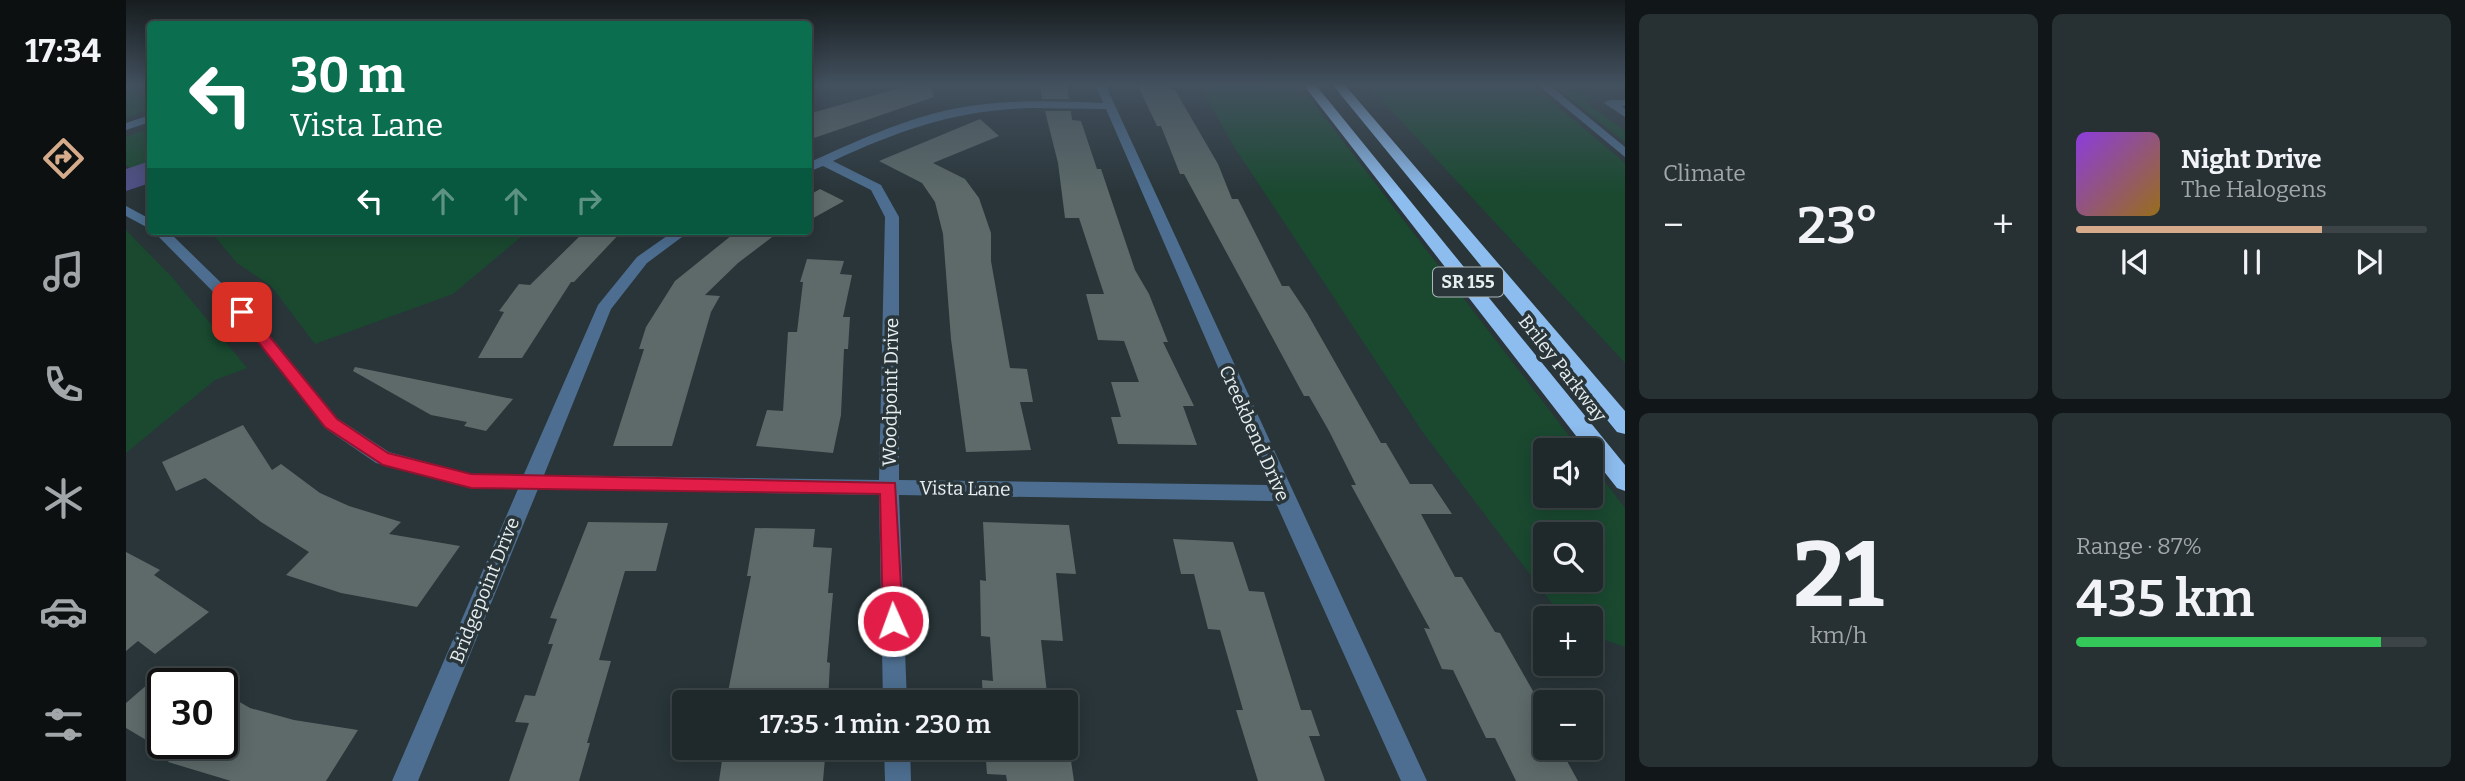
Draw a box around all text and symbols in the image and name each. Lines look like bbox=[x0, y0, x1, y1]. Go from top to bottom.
text: 17:34 bbox=[25, 32, 101, 70]
text: 30 m bbox=[290, 46, 405, 105]
icon: left bbox=[175, 49, 266, 140]
text: Vista Lane bbox=[290, 106, 443, 144]
icon: directions bbox=[39, 134, 88, 183]
text: Night Drive bbox=[2181, 144, 2322, 175]
text: Climate bbox=[1663, 159, 1746, 187]
text: The Halogens bbox=[2181, 175, 2327, 203]
icon: left bbox=[351, 182, 389, 220]
icon: ahead bbox=[424, 182, 462, 220]
icon: ahead bbox=[497, 182, 535, 220]
icon: right bbox=[570, 182, 608, 220]
text: 23° bbox=[1797, 194, 1879, 257]
text: − bbox=[1663, 202, 1684, 248]
text: + bbox=[1992, 202, 2014, 248]
icon: previous bbox=[2116, 243, 2154, 281]
icon: pause bbox=[2233, 243, 2271, 281]
icon: next bbox=[2350, 243, 2388, 281]
icon: music bbox=[39, 247, 88, 296]
road number: SR 155 bbox=[1433, 268, 1503, 296]
pin bbox=[212, 282, 272, 342]
icon: arrive bbox=[223, 293, 261, 331]
street label: Briley Parkway bbox=[1514, 310, 1612, 427]
street label: Woodpoint Drive bbox=[878, 318, 903, 467]
icon: phone bbox=[39, 360, 88, 409]
street label: Creekbend Drive bbox=[1214, 362, 1295, 505]
map controls bbox=[1533, 438, 1603, 760]
button: sound bbox=[1533, 438, 1603, 508]
icon: climate bbox=[39, 474, 88, 523]
street label: Vista Lane bbox=[919, 476, 1011, 501]
street label: Bridgepoint Drive bbox=[445, 514, 524, 666]
text: 21 bbox=[1793, 521, 1884, 630]
button: search bbox=[1533, 522, 1603, 592]
text: Range · 87% bbox=[2076, 532, 2202, 560]
text: 435 km bbox=[2076, 567, 2254, 630]
position arrow bbox=[856, 584, 930, 658]
icon: car bbox=[39, 587, 88, 636]
button: + bbox=[1533, 606, 1603, 676]
text: km/h bbox=[1810, 621, 1867, 649]
speed limit sign: 30 bbox=[147, 668, 238, 759]
button: − bbox=[1533, 690, 1603, 760]
icon: filters bbox=[39, 700, 88, 749]
text: 17:35 · 1 min · 230 m bbox=[759, 709, 991, 740]

